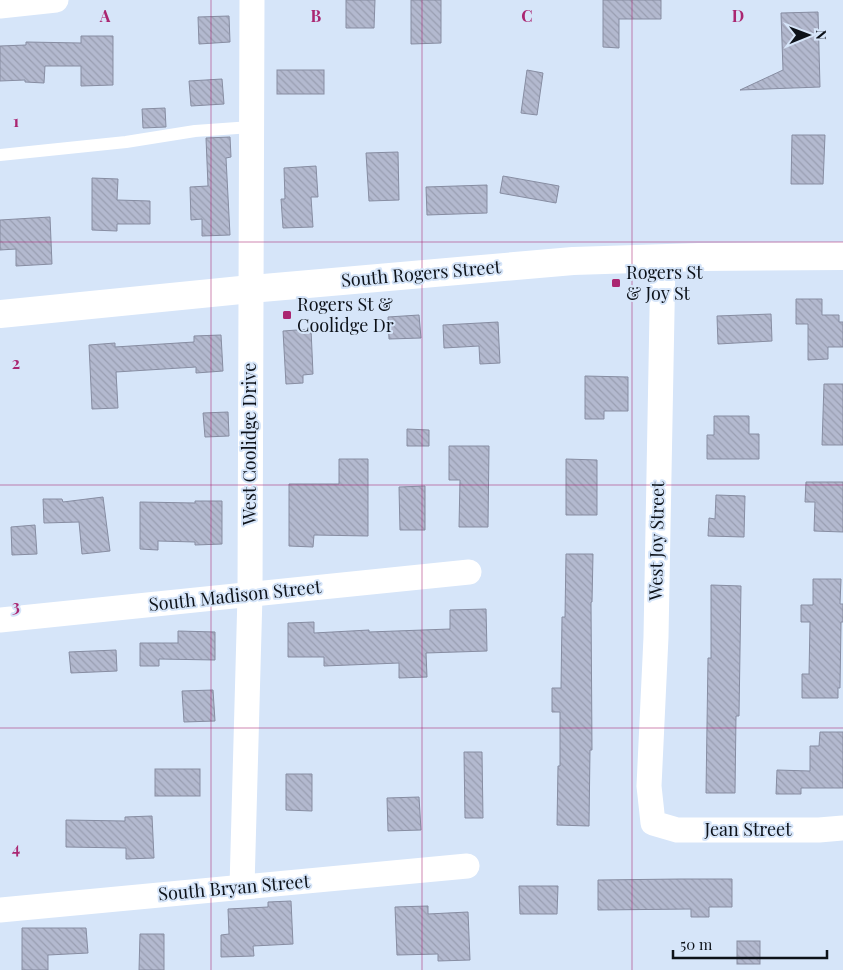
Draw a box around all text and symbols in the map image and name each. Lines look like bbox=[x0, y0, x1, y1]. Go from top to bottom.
text: A bbox=[99, 5, 111, 26]
text: B bbox=[311, 5, 322, 26]
text: C bbox=[521, 5, 533, 26]
text: D bbox=[732, 5, 744, 26]
north arrow bbox=[783, 10, 833, 60]
text: N bbox=[812, 30, 831, 40]
text: 1 bbox=[13, 110, 19, 131]
street label: South Rogers Street bbox=[340, 254, 502, 292]
place label: Rogers St & Joy St bbox=[626, 260, 703, 305]
marker: Rogers St & Joy St bbox=[610, 277, 622, 289]
place label: Rogers St & Coolidge Dr bbox=[297, 292, 394, 337]
marker: Rogers St & Coolidge Dr bbox=[281, 309, 293, 321]
text: 2 bbox=[12, 352, 20, 373]
street label: West Coolidge Drive bbox=[237, 363, 261, 526]
street label: West Joy Street bbox=[643, 480, 669, 602]
street label: South Madison Street bbox=[147, 574, 323, 616]
text: 3 bbox=[12, 595, 20, 616]
street label: Jean Street bbox=[703, 817, 792, 841]
text: 4 bbox=[12, 837, 20, 858]
street label: South Bryan Street bbox=[157, 868, 311, 906]
scale bar bbox=[673, 928, 827, 960]
text: 50 m bbox=[680, 934, 713, 954]

